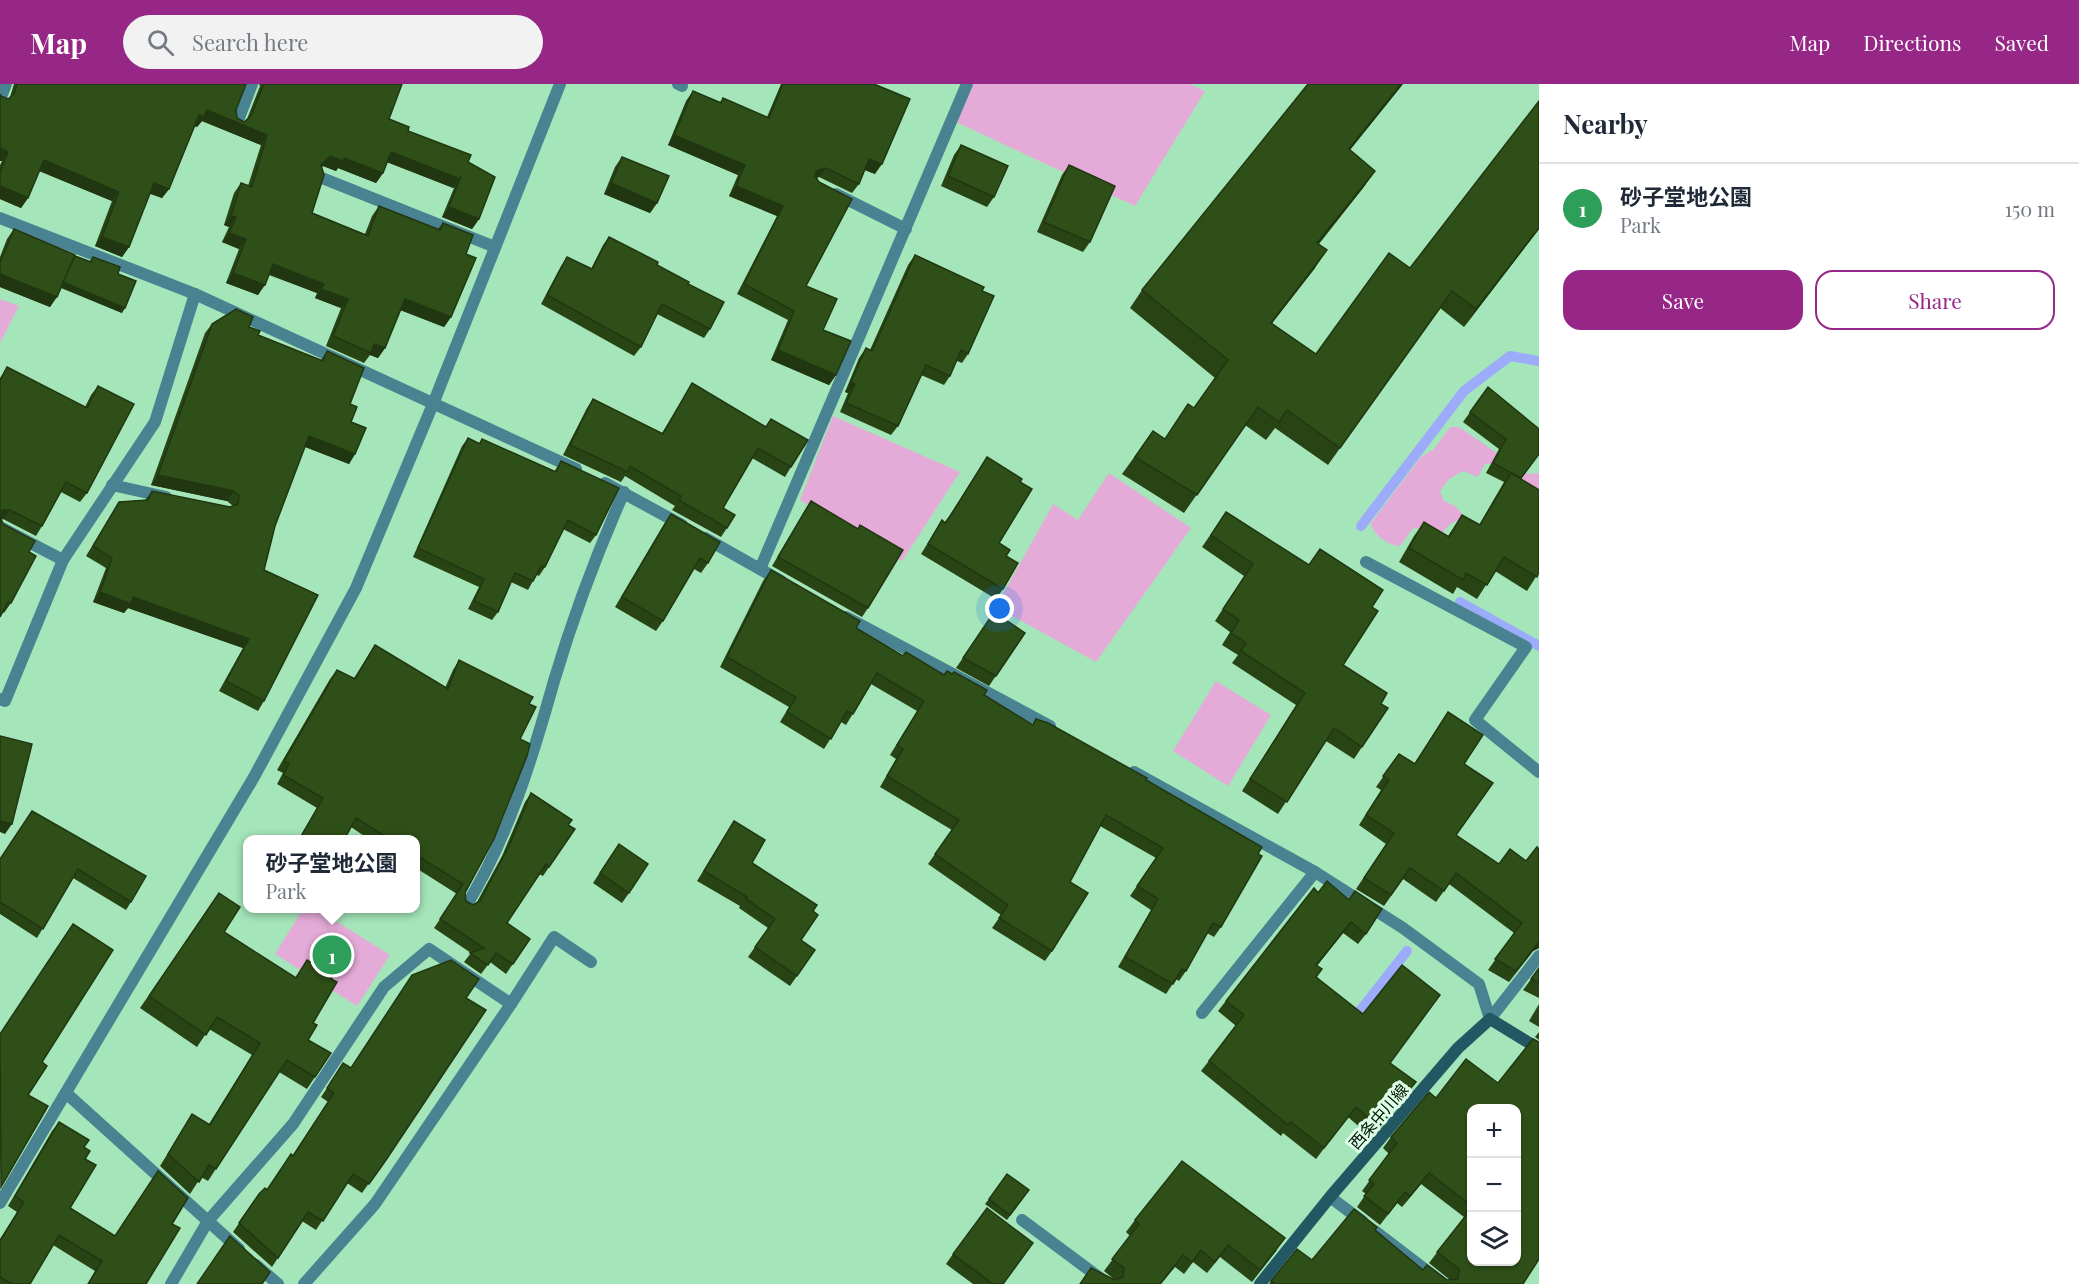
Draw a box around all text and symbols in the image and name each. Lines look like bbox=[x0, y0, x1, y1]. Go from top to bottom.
search box bbox=[123, 15, 543, 69]
text: Map bbox=[30, 24, 87, 61]
icon: search bbox=[144, 26, 177, 59]
text: Search here bbox=[192, 27, 308, 57]
text: Map bbox=[1789, 28, 1830, 56]
text: Directions bbox=[1863, 28, 1961, 56]
text: Saved bbox=[1994, 28, 2049, 56]
text: Nearby bbox=[1563, 106, 1648, 141]
text: 砂子堂地公園 bbox=[1620, 181, 1752, 211]
text: 1 bbox=[1579, 195, 1586, 222]
text: 150 m bbox=[2005, 195, 2055, 222]
text: Park bbox=[1620, 211, 1661, 238]
button: Save bbox=[1563, 270, 1803, 330]
button: Share bbox=[1815, 270, 2055, 330]
your location bbox=[985, 594, 1014, 623]
popup bbox=[243, 835, 420, 913]
text: 砂子堂地公園 bbox=[265, 847, 398, 877]
text: Park bbox=[265, 877, 307, 904]
pin: 1 bbox=[312, 932, 352, 978]
street label: 西条中川線 bbox=[1344, 1079, 1412, 1153]
map controls bbox=[1467, 1104, 1521, 1266]
button: + bbox=[1467, 1104, 1521, 1158]
button: − bbox=[1467, 1158, 1521, 1212]
button: layers bbox=[1467, 1212, 1521, 1266]

